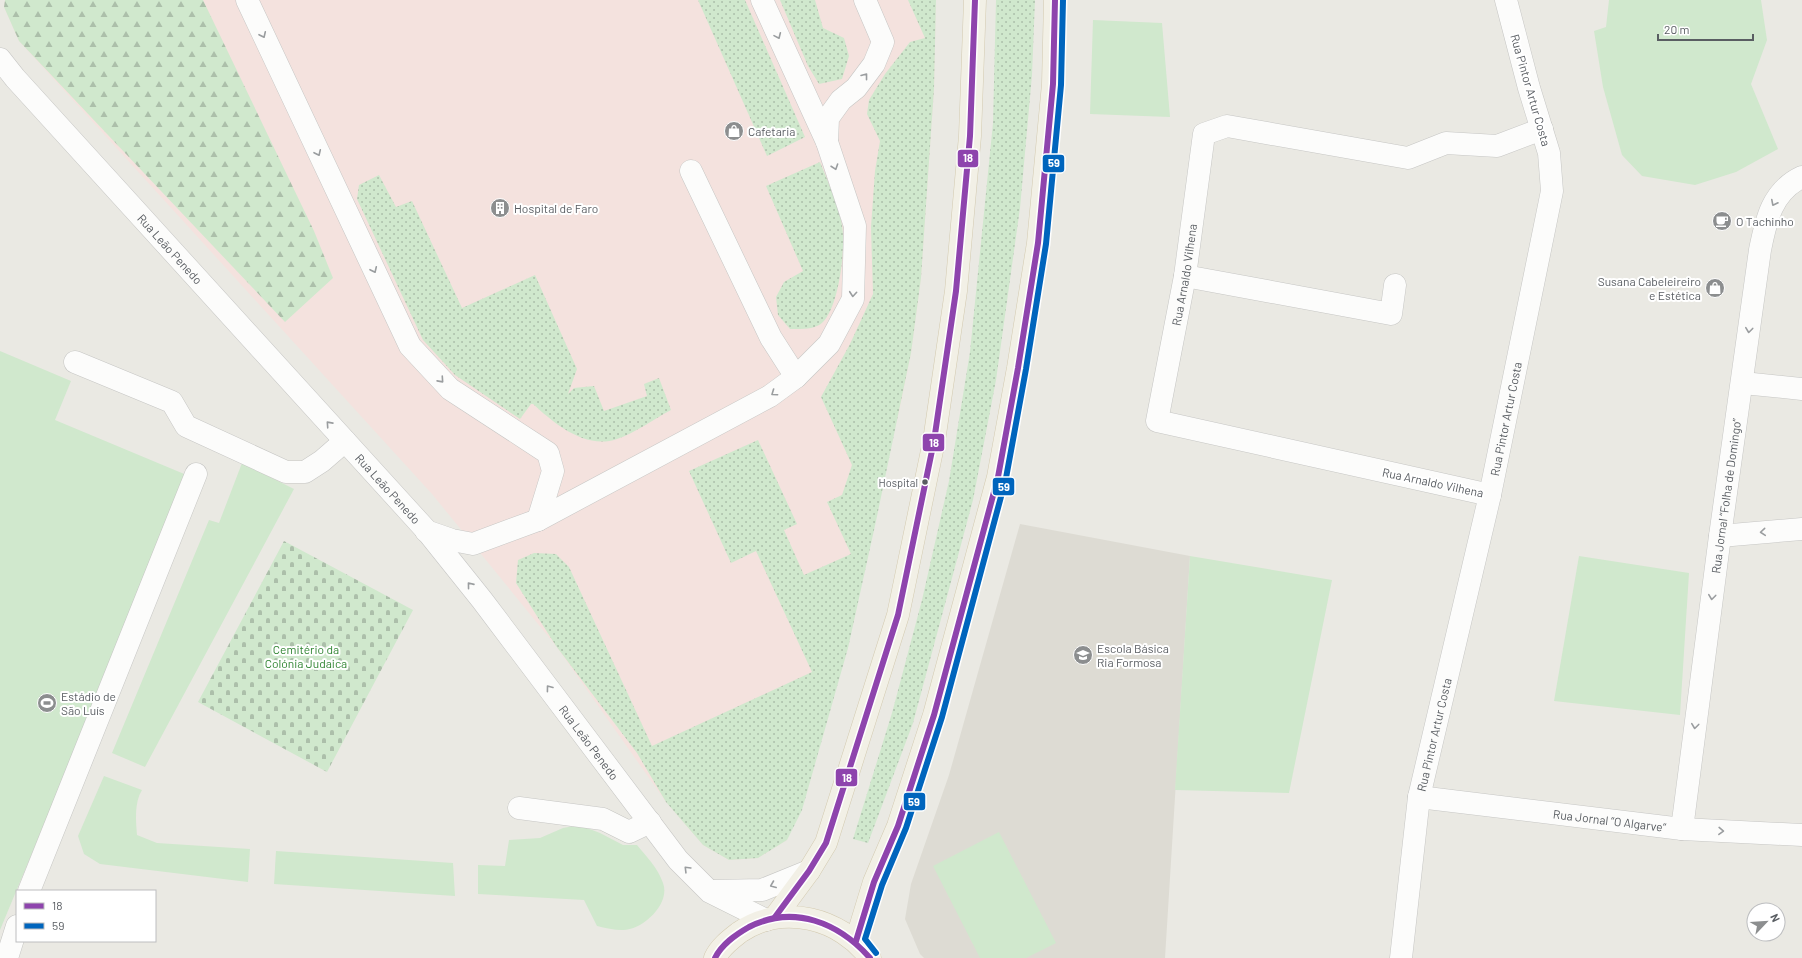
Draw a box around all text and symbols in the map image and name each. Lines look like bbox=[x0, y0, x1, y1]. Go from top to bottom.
scale bar bbox=[1658, 16, 1753, 42]
text: 20 m bbox=[1664, 22, 1690, 36]
one-way arrow bbox=[258, 31, 266, 39]
one-way arrow bbox=[773, 31, 781, 39]
street label: Rua Pintor Artur Costa bbox=[1508, 32, 1554, 148]
one-way arrow bbox=[860, 73, 867, 80]
shop icon: Cafetaria bbox=[723, 120, 745, 142]
place label: Cafetaria bbox=[748, 124, 795, 138]
one-way arrow bbox=[313, 149, 321, 156]
line badge: 18 bbox=[957, 149, 979, 168]
text: 18 bbox=[963, 151, 973, 164]
line badge: 59 bbox=[1042, 154, 1065, 173]
text: 59 bbox=[1048, 156, 1060, 169]
one-way arrow bbox=[830, 164, 839, 171]
building icon: Hospital de Faro bbox=[489, 197, 511, 219]
one-way arrow bbox=[1771, 199, 1779, 206]
place label: Hospital de Faro bbox=[514, 201, 598, 215]
cafe icon: O Tachinho bbox=[1711, 210, 1733, 232]
street label: Rua Leão Penedo bbox=[135, 211, 206, 287]
place label: O Tachinho bbox=[1736, 214, 1794, 228]
street label: Rua Arnaldo Vilhena bbox=[1169, 223, 1199, 327]
one-way arrow bbox=[369, 266, 377, 274]
place label: Susana Cabeleireiro e Estética bbox=[1598, 274, 1701, 302]
shop icon: Susana Cabeleireiro e Estética bbox=[1704, 277, 1726, 299]
one-way arrow bbox=[849, 291, 858, 297]
one-way arrow bbox=[1745, 327, 1754, 333]
street label: Rua Pintor Artur Costa bbox=[1487, 361, 1524, 477]
one-way arrow bbox=[437, 375, 444, 383]
one-way arrow bbox=[771, 388, 778, 396]
street label: Rua Jornal “Folha de Domingo” bbox=[1708, 417, 1744, 574]
one-way arrow bbox=[326, 421, 334, 429]
line badge: 18 bbox=[922, 433, 945, 452]
text: 18 bbox=[929, 436, 939, 449]
street label: Rua Leão Penedo bbox=[353, 451, 424, 526]
street label: Rua Arnaldo Vilhena bbox=[1381, 464, 1485, 500]
place label: Hospital bbox=[878, 476, 918, 489]
marker: Hospital bbox=[920, 477, 930, 487]
line badge: 59 bbox=[992, 477, 1015, 496]
text: 59 bbox=[998, 480, 1010, 493]
one-way arrow bbox=[1760, 528, 1766, 537]
one-way arrow bbox=[467, 582, 474, 590]
one-way arrow bbox=[1708, 594, 1717, 600]
place label: Escola Básica Ria Formosa bbox=[1097, 641, 1169, 669]
park label: Cemitério da Colónia Judaica bbox=[265, 642, 347, 670]
school or university icon: Escola Básica Ria Formosa bbox=[1072, 644, 1094, 666]
street label: Rua Pintor Artur Costa bbox=[1414, 677, 1454, 793]
one-way arrow bbox=[546, 686, 553, 693]
place label: Estádio de São Luís bbox=[61, 689, 116, 717]
sports icon: Estádio de São Luís bbox=[36, 692, 58, 714]
street label: Rua Leão Penedo bbox=[557, 702, 622, 782]
one-way arrow bbox=[1691, 723, 1700, 729]
line badge: 18 bbox=[835, 768, 858, 787]
text: 18 bbox=[842, 771, 852, 784]
line badge: 59 bbox=[903, 792, 926, 811]
text: 59 bbox=[908, 795, 920, 808]
street label: Rua Jornal “O Algarve” bbox=[1552, 806, 1668, 834]
one-way arrow bbox=[1718, 827, 1724, 835]
one-way arrow bbox=[684, 866, 692, 874]
one-way arrow bbox=[769, 881, 776, 889]
legend bbox=[16, 890, 156, 942]
text: 18 bbox=[52, 898, 62, 912]
north arrow bbox=[1746, 902, 1786, 942]
text: N bbox=[1768, 911, 1783, 924]
text: 59 bbox=[52, 918, 64, 932]

